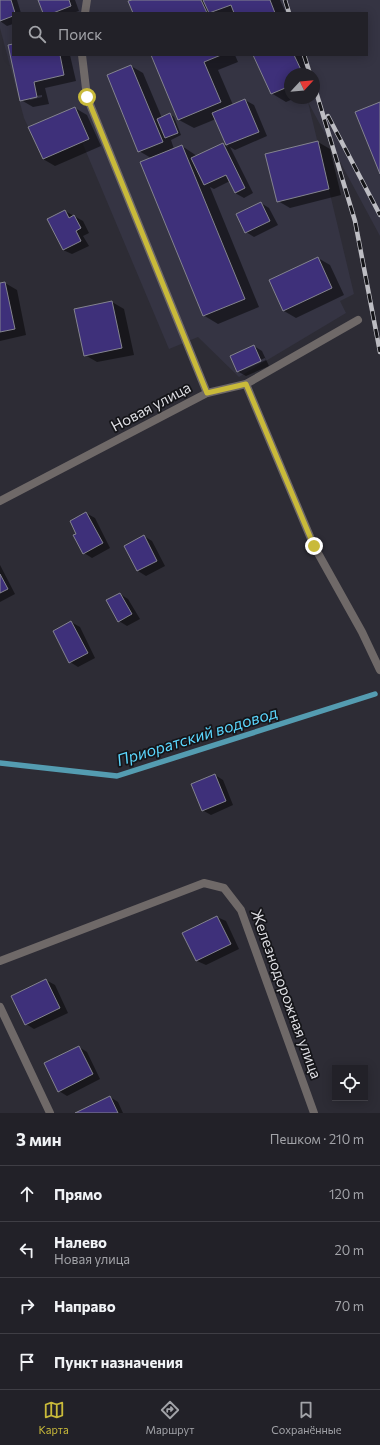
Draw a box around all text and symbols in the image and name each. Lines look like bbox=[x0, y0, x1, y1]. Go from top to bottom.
search box bbox=[12, 12, 368, 56]
icon: search bbox=[26, 23, 48, 45]
text: Поиск bbox=[58, 25, 102, 43]
north arrow bbox=[284, 68, 320, 104]
route start bbox=[78, 88, 96, 106]
street label: Новая улица bbox=[108, 378, 193, 435]
route end bbox=[305, 537, 323, 555]
water label: Приоратский водовод bbox=[114, 702, 280, 769]
street label: Железнодорожная улица bbox=[248, 906, 326, 1081]
map controls bbox=[332, 1065, 368, 1101]
button: locate bbox=[332, 1065, 368, 1101]
text: 3 мин bbox=[16, 1129, 62, 1150]
text: Пешком · 210 m bbox=[270, 1131, 364, 1147]
icon: ahead bbox=[16, 1183, 38, 1205]
text: Прямо bbox=[54, 1185, 102, 1203]
text: 120 m bbox=[329, 1186, 364, 1202]
text: Налево bbox=[54, 1233, 107, 1251]
icon: left bbox=[16, 1239, 38, 1261]
text: 20 m bbox=[335, 1242, 364, 1258]
text: Новая улица bbox=[54, 1251, 130, 1267]
icon: right bbox=[16, 1295, 38, 1317]
text: Направо bbox=[54, 1297, 116, 1315]
text: 70 m bbox=[335, 1298, 364, 1314]
icon: arrive bbox=[16, 1351, 38, 1373]
text: Пункт назначения bbox=[54, 1353, 183, 1371]
tab: Карта bbox=[38, 1399, 69, 1436]
tab: Маршрут bbox=[146, 1399, 194, 1436]
tab: Сохранённые bbox=[271, 1399, 342, 1436]

